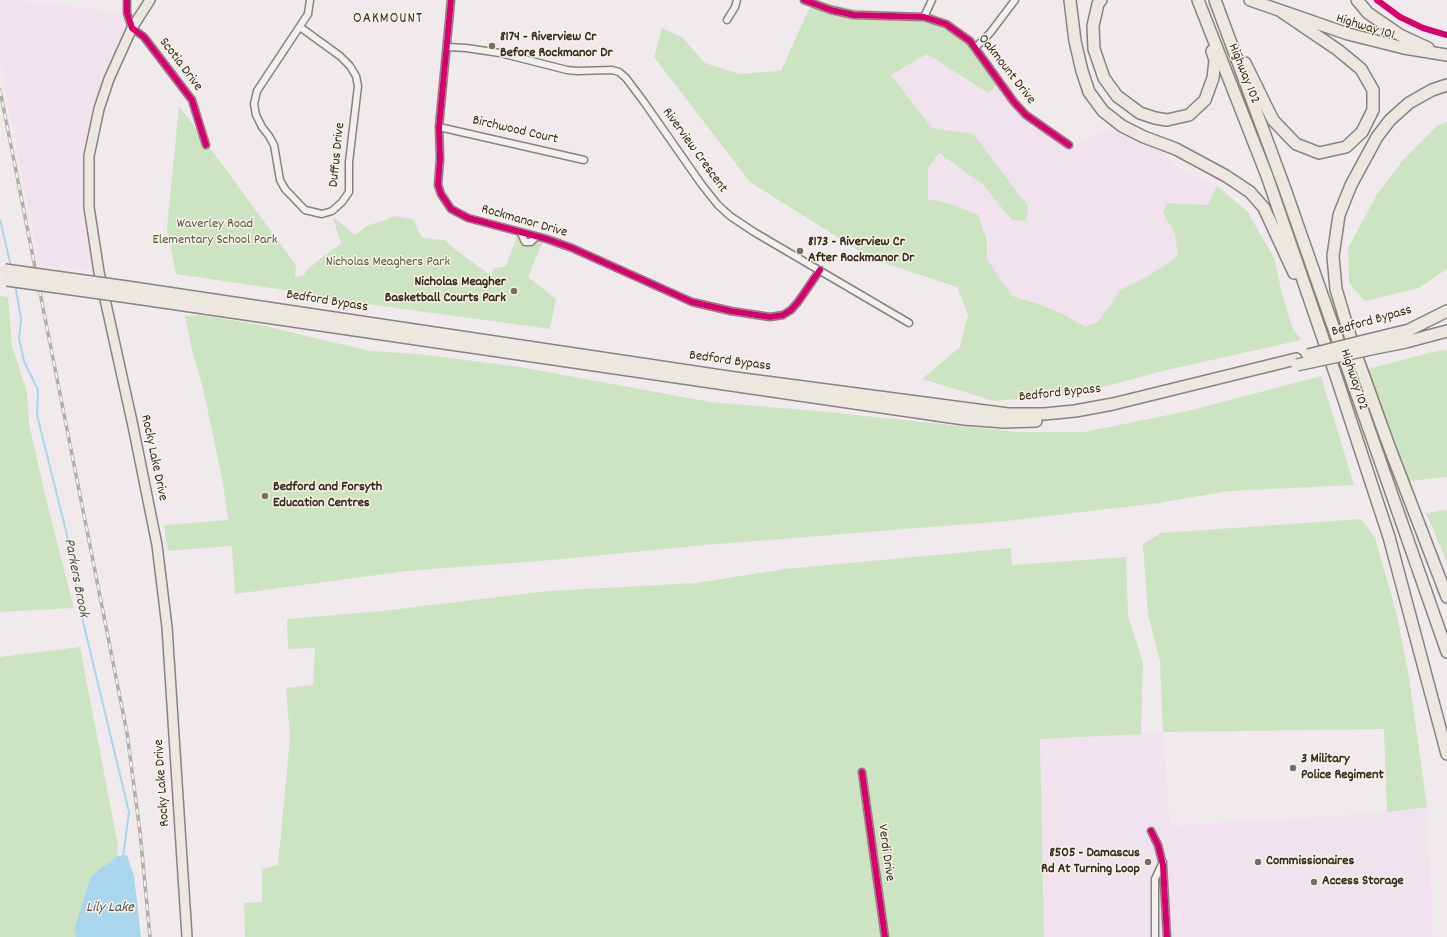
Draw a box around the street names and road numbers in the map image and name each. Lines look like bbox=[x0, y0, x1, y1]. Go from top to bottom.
street label: Highway 101 bbox=[1334, 11, 1396, 45]
street label: Oakmount Drive bbox=[974, 32, 1038, 108]
street label: Scotia Drive bbox=[154, 35, 206, 95]
street label: Highway 102 bbox=[1223, 41, 1263, 107]
street label: Riverview Crescent bbox=[658, 105, 730, 197]
street label: Birchwood Court bbox=[471, 113, 559, 149]
street label: Duffus Drive bbox=[326, 122, 350, 188]
street label: Rockmanor Drive bbox=[479, 202, 569, 242]
street label: Bedford Bypass bbox=[285, 287, 369, 317]
street label: Bedford Bypass bbox=[1330, 303, 1414, 341]
street label: Highway 102 bbox=[1335, 347, 1371, 413]
street label: Bedford Bypass bbox=[688, 348, 772, 376]
street label: Bedford Bypass bbox=[1018, 381, 1102, 407]
street label: Rocky Lake Drive bbox=[136, 413, 170, 503]
street label: Rocky Lake Drive bbox=[152, 739, 174, 827]
street label: Verdi Drive bbox=[873, 823, 897, 883]

